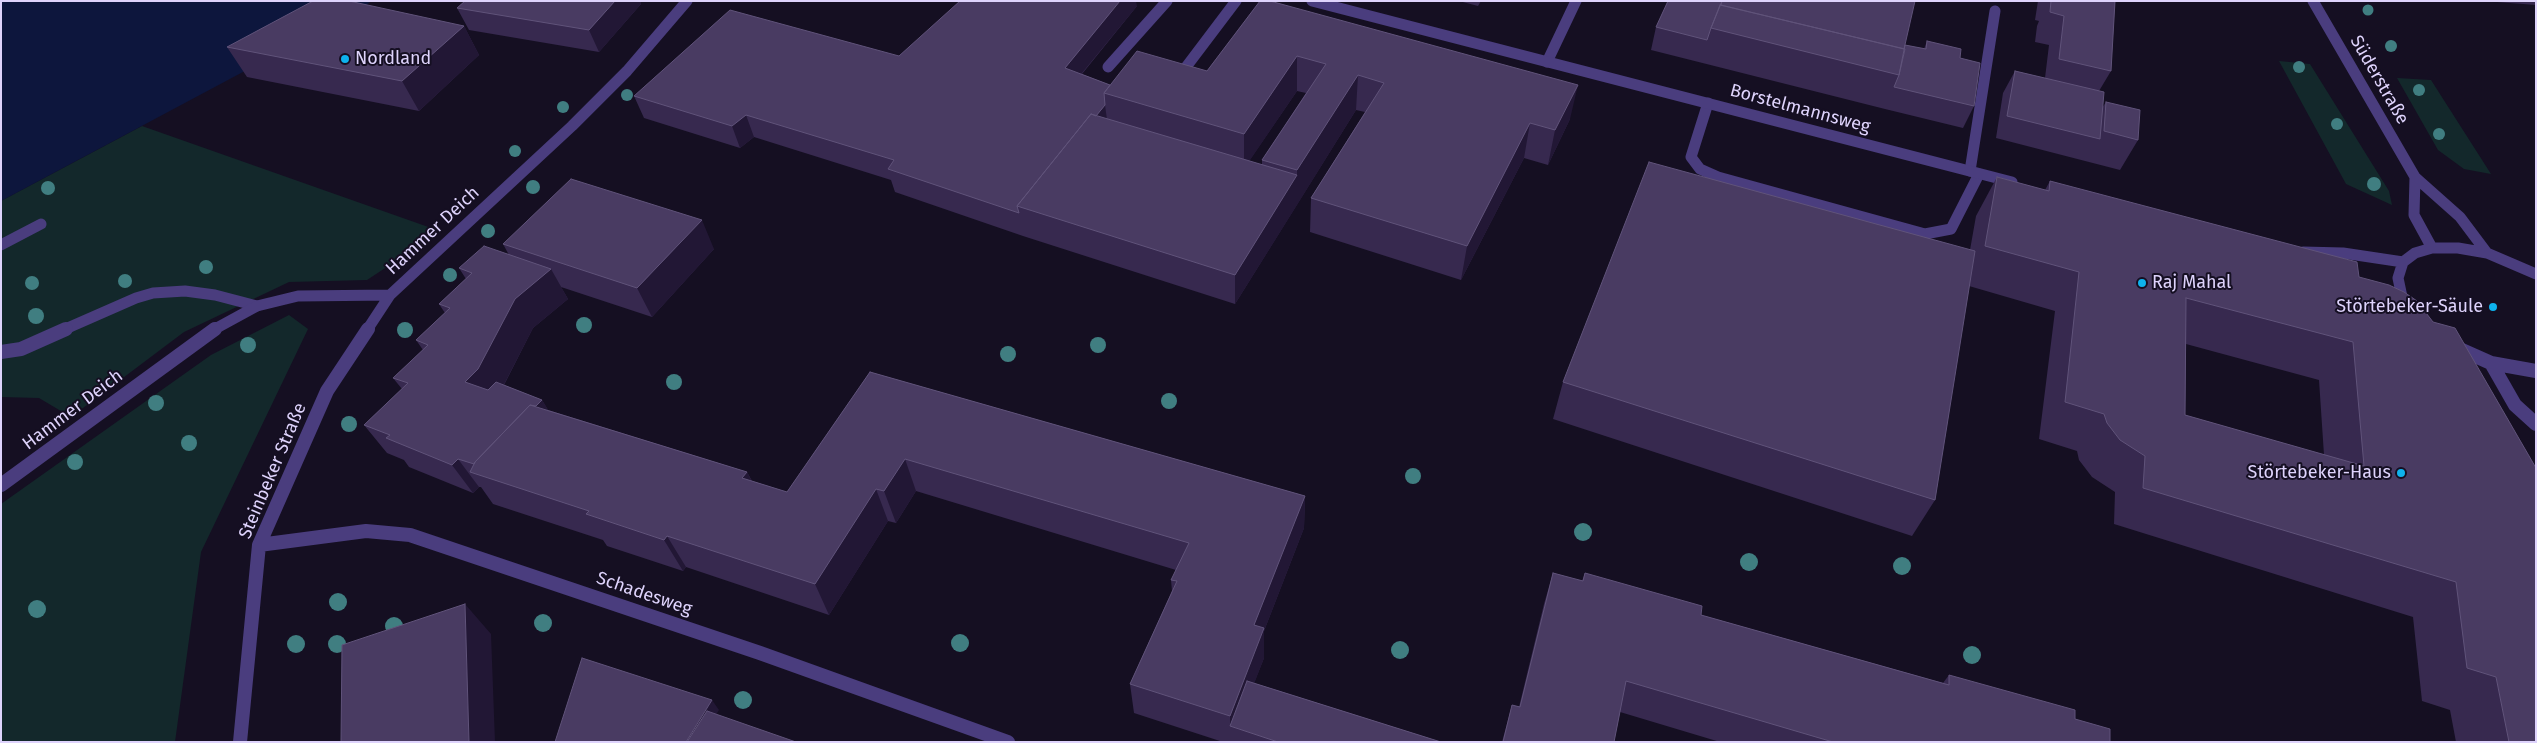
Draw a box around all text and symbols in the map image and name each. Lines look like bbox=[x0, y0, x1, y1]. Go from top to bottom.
street label: Süderstraße bbox=[2345, 32, 2413, 128]
place label: Nordland bbox=[355, 48, 431, 70]
marker: Nordland bbox=[339, 53, 351, 65]
street label: Borstelmannsweg bbox=[1727, 80, 1873, 138]
street label: Hammer Deich bbox=[382, 182, 484, 280]
place label: Raj Mahal bbox=[2152, 272, 2231, 294]
marker: Raj Mahal bbox=[2136, 277, 2148, 289]
place label: Störtebeker-Säule bbox=[2336, 296, 2483, 318]
marker: Störtebeker-Säule bbox=[2487, 301, 2499, 313]
street label: Hammer Deich bbox=[19, 365, 127, 455]
street label: Steinbeker Straße bbox=[235, 400, 311, 542]
place label: Störtebeker-Haus bbox=[2248, 462, 2391, 484]
marker: Störtebeker-Haus bbox=[2395, 467, 2407, 479]
street label: Schadesweg bbox=[593, 568, 695, 620]

